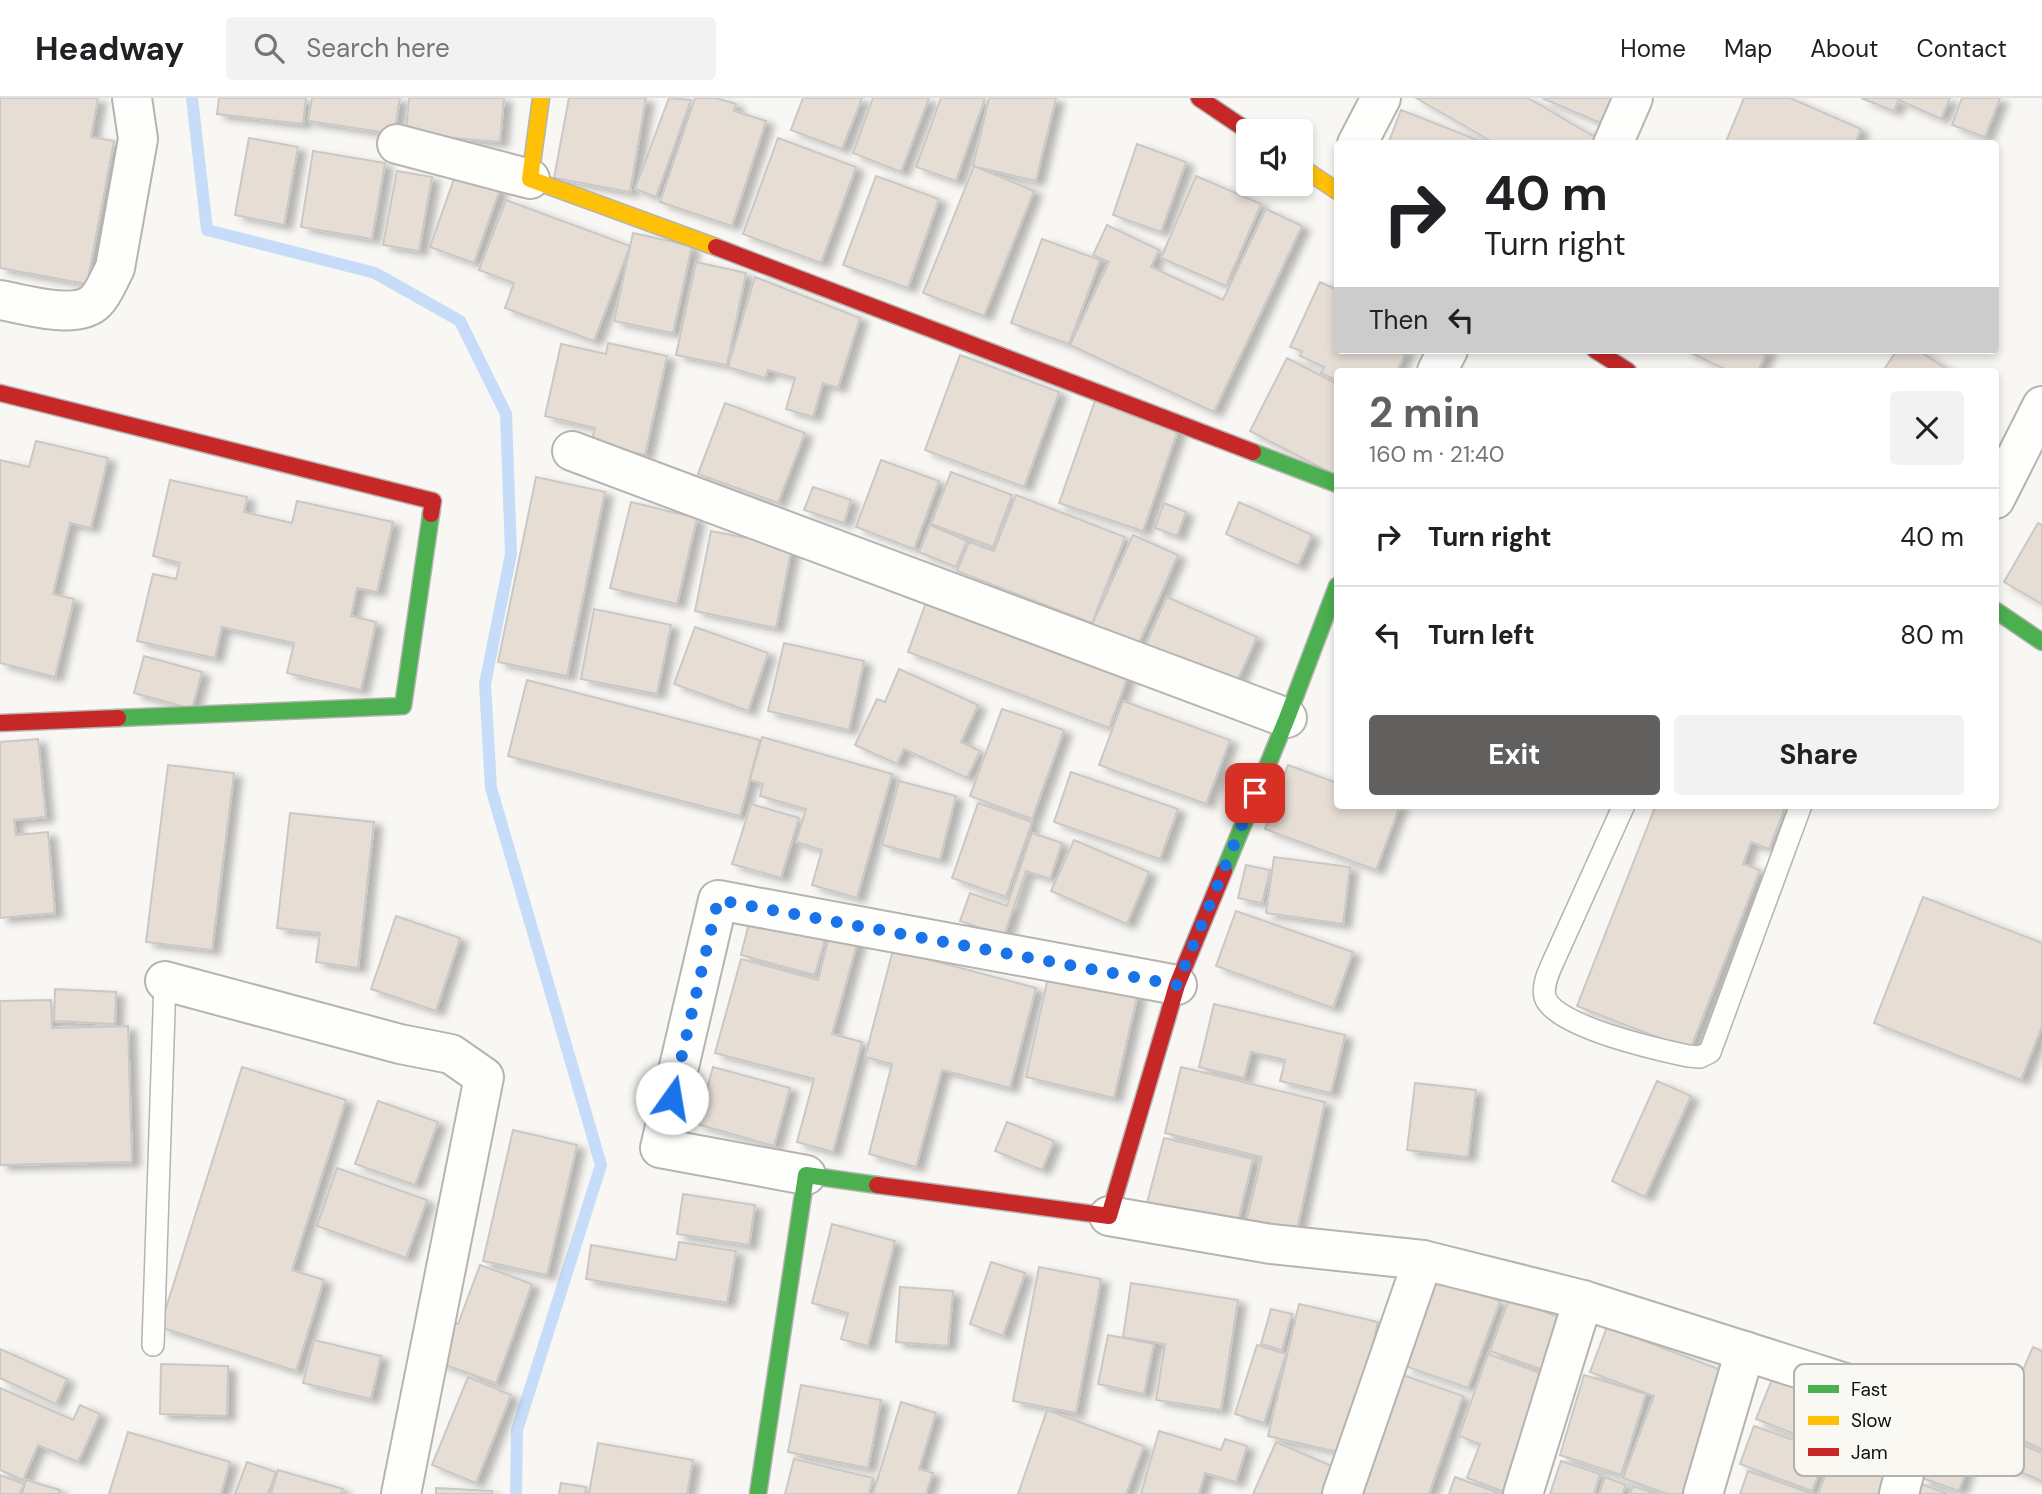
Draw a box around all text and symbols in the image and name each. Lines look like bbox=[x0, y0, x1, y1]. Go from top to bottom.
search box bbox=[226, 17, 716, 80]
text: Headway bbox=[35, 27, 184, 70]
icon: search bbox=[250, 29, 288, 67]
text: Search here bbox=[306, 31, 450, 65]
text: Home bbox=[1620, 33, 1686, 64]
text: Map bbox=[1724, 33, 1772, 64]
text: About bbox=[1810, 33, 1879, 64]
text: Contact bbox=[1917, 33, 2007, 64]
map controls bbox=[1236, 119, 1313, 196]
button: sound bbox=[1236, 119, 1313, 196]
text: 40 m bbox=[1484, 161, 1608, 225]
icon: right bbox=[1369, 168, 1460, 259]
text: Turn right bbox=[1484, 223, 1626, 265]
icon: left bbox=[1442, 301, 1480, 339]
text: Then bbox=[1369, 303, 1428, 337]
text: 2 min bbox=[1369, 385, 1480, 440]
button: close bbox=[1890, 391, 1964, 465]
text: 160 m · 21:40 bbox=[1369, 439, 1505, 469]
icon: right bbox=[1369, 518, 1407, 556]
text: Turn right bbox=[1428, 520, 1552, 554]
text: 40 m bbox=[1900, 520, 1964, 554]
icon: left bbox=[1369, 616, 1407, 654]
text: Turn left bbox=[1428, 618, 1535, 652]
text: 80 m bbox=[1900, 618, 1964, 652]
button: Exit bbox=[1369, 715, 1660, 795]
button: Share bbox=[1674, 715, 1964, 795]
pin bbox=[1225, 763, 1285, 823]
icon: arrive bbox=[1236, 774, 1274, 812]
position arrow bbox=[635, 1061, 709, 1135]
legend bbox=[1794, 1364, 2024, 1476]
text: Fast bbox=[1851, 1377, 1887, 1402]
text: Slow bbox=[1851, 1408, 1892, 1433]
text: Jam bbox=[1851, 1440, 1888, 1465]

